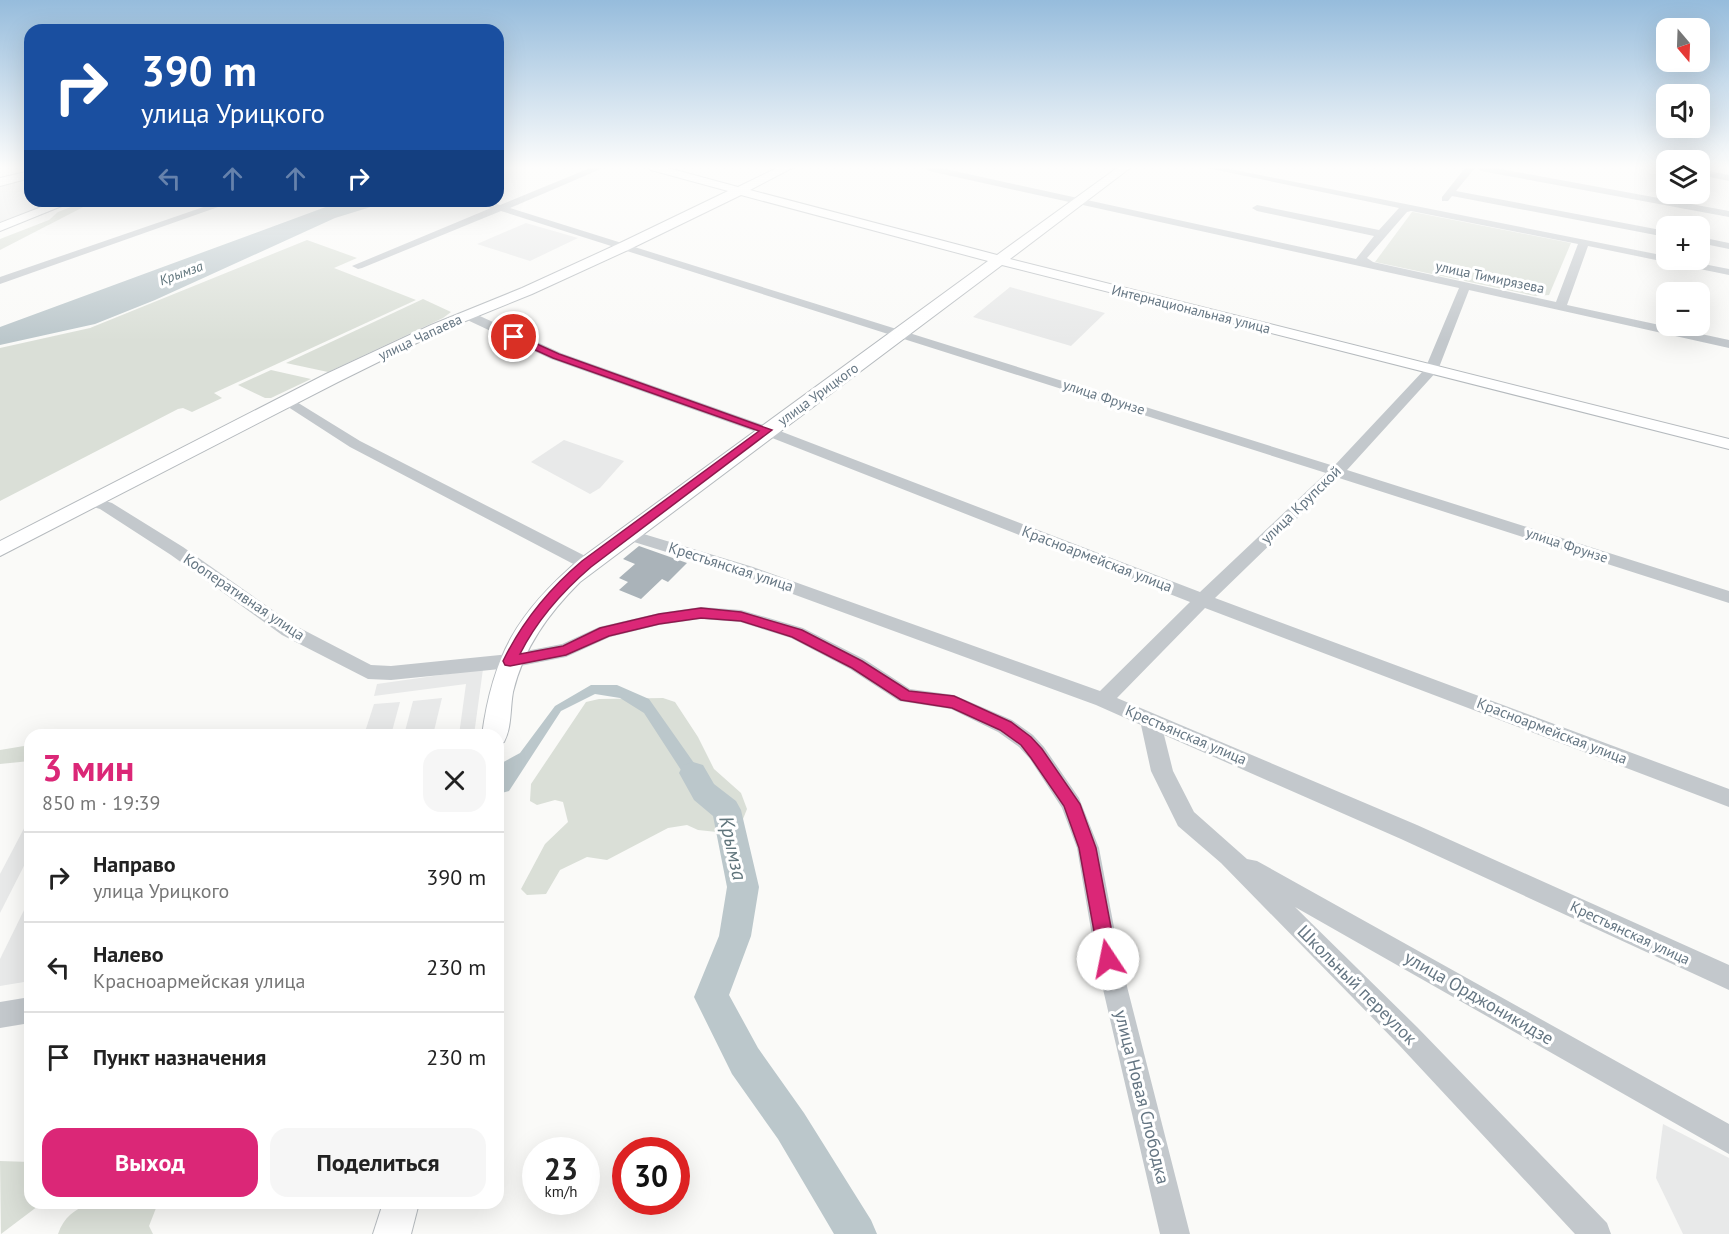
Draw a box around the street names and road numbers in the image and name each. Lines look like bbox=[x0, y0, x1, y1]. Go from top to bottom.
street label: улица Тимирязева bbox=[1434, 257, 1546, 297]
street label: Интернациональная улица bbox=[1110, 281, 1272, 337]
street label: улица Чапаева bbox=[375, 310, 465, 364]
street label: улица Урицкого bbox=[774, 359, 862, 429]
street label: улица Фрунзе bbox=[1061, 375, 1147, 419]
street label: улица Крупской bbox=[1257, 462, 1345, 548]
street label: Красноармейская улица bbox=[1019, 521, 1175, 596]
street label: улица Фрунзе bbox=[1524, 523, 1610, 567]
street label: Крестьянская улица bbox=[666, 537, 796, 596]
street label: Кооперативная улица bbox=[180, 549, 308, 644]
street label: Красноармейская улица bbox=[1474, 693, 1630, 768]
street label: Крестьянская улица bbox=[1123, 700, 1250, 769]
street label: Крестьянская улица bbox=[1567, 896, 1693, 969]
street label: Школьный переулок bbox=[1293, 920, 1422, 1050]
street label: улица Орджоникидзе bbox=[1401, 945, 1558, 1050]
street label: улица Новая Слободка bbox=[1110, 1007, 1175, 1186]

